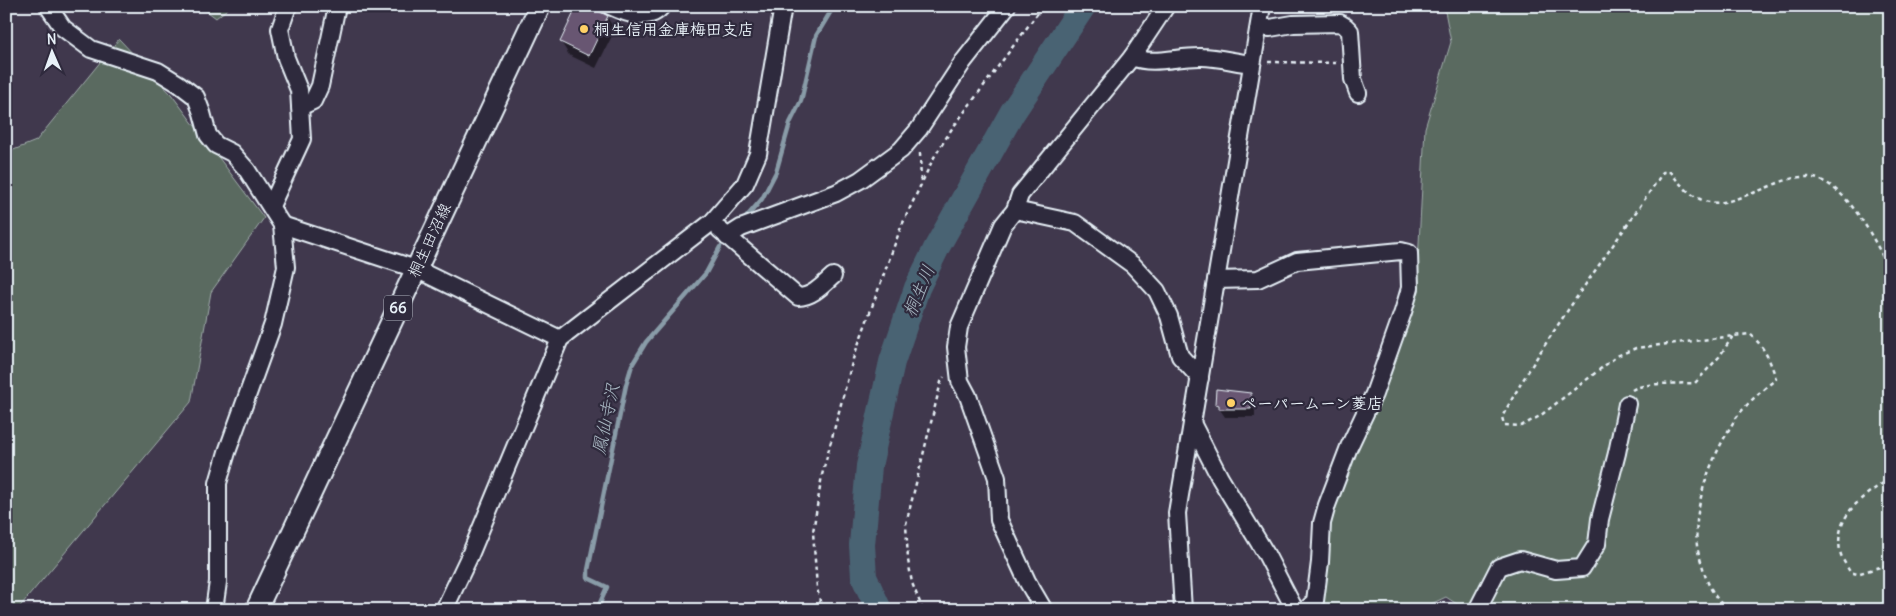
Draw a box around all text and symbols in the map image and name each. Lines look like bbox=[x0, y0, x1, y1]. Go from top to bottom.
place label: 桐生信用金庫梅田支店 bbox=[594, 19, 754, 39]
marker: 桐生信用金庫梅田支店 bbox=[578, 23, 590, 35]
north arrow bbox=[28, 28, 78, 78]
text: N bbox=[46, 30, 57, 48]
street label: 桐生田沼線 bbox=[403, 200, 455, 280]
water label: 桐生川 bbox=[897, 261, 940, 320]
road number: 66 bbox=[384, 296, 412, 320]
water label: 鳳仙寺沢 bbox=[587, 380, 624, 457]
place label: ペーパームーン菱店 bbox=[1241, 393, 1383, 413]
marker: ペーパームーン菱店 bbox=[1225, 397, 1237, 409]

